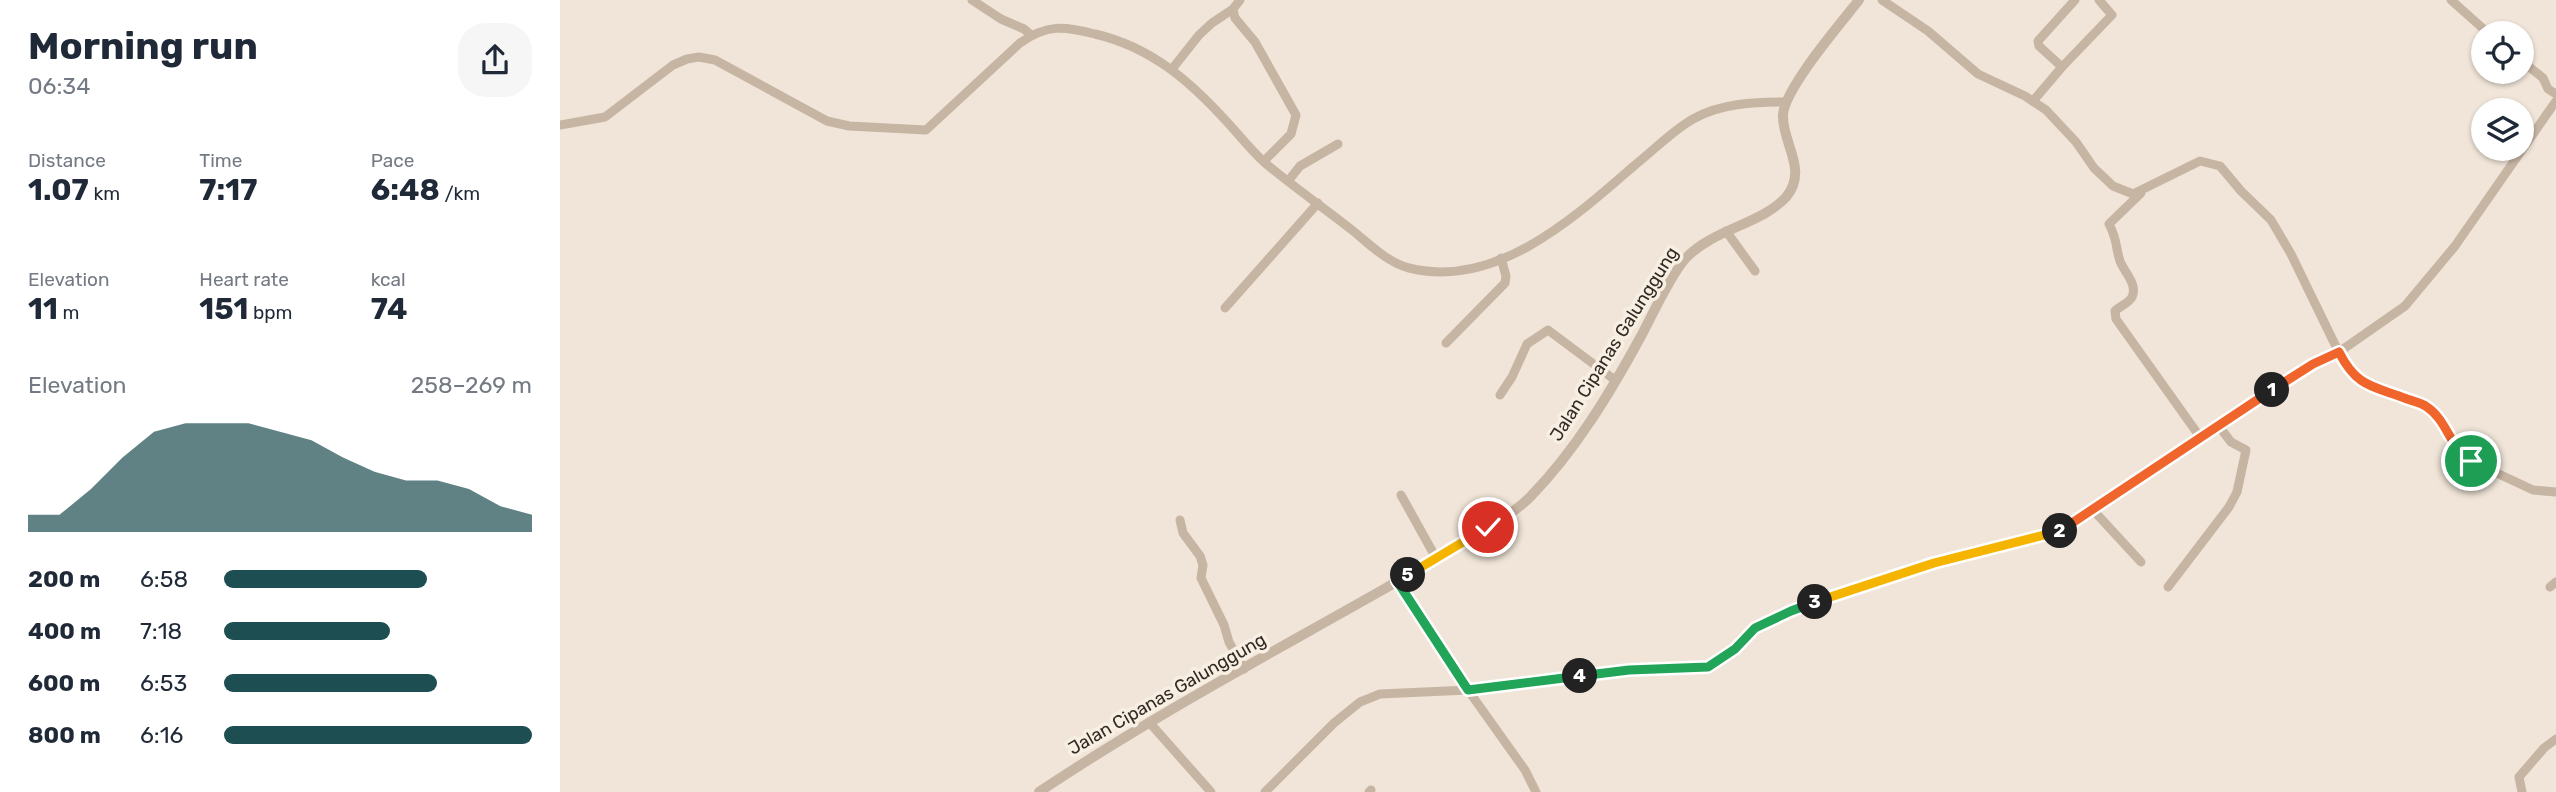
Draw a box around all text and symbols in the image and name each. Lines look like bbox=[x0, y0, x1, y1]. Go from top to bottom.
map controls bbox=[2471, 21, 2534, 161]
button: locate bbox=[2471, 21, 2534, 84]
text: Morning run bbox=[28, 23, 258, 69]
button: share bbox=[458, 23, 532, 97]
text: 06:34 bbox=[28, 72, 90, 100]
button: layers bbox=[2471, 98, 2534, 161]
text: Distance bbox=[28, 149, 106, 172]
text: Time bbox=[199, 149, 242, 172]
text: Pace bbox=[371, 149, 414, 172]
text: 1.07 bbox=[28, 172, 89, 208]
text: 7:17 bbox=[199, 172, 257, 208]
text: 6:48 bbox=[371, 172, 440, 208]
text: km bbox=[89, 182, 120, 205]
text: /km bbox=[440, 182, 480, 205]
street label: Jalan Cipanas Galunggung bbox=[1545, 243, 1683, 445]
text: Elevation bbox=[28, 268, 109, 291]
text: Heart rate bbox=[199, 268, 289, 291]
text: kcal bbox=[371, 268, 406, 291]
text: 11 bbox=[28, 291, 58, 327]
text: 151 bbox=[199, 291, 248, 327]
text: 74 bbox=[371, 291, 407, 327]
text: m bbox=[58, 301, 79, 324]
text: bpm bbox=[248, 301, 293, 324]
text: Elevation bbox=[28, 371, 127, 399]
text: 258–269 m bbox=[411, 371, 532, 399]
pin: 1 bbox=[2254, 372, 2290, 408]
text: 1 bbox=[2267, 378, 2276, 401]
pin bbox=[2441, 431, 2501, 491]
icon: arrive bbox=[2452, 442, 2490, 480]
pin bbox=[1458, 497, 1518, 557]
icon: check bbox=[1469, 508, 1507, 546]
pin: 2 bbox=[2042, 514, 2078, 548]
text: 2 bbox=[2053, 519, 2066, 542]
pin: 5 bbox=[1390, 558, 1426, 592]
text: 5 bbox=[1401, 563, 1414, 586]
text: 200 m bbox=[28, 565, 100, 593]
text: 6:58 bbox=[140, 565, 188, 593]
pin: 3 bbox=[1798, 584, 1832, 620]
text: 3 bbox=[1808, 590, 1821, 613]
text: 400 m bbox=[28, 617, 101, 645]
text: 7:18 bbox=[140, 617, 182, 645]
street label: Jalan Cipanas Galunggung bbox=[1064, 628, 1270, 760]
pin: 4 bbox=[1562, 658, 1598, 694]
text: 4 bbox=[1573, 664, 1586, 687]
text: 600 m bbox=[28, 669, 100, 697]
text: 6:53 bbox=[140, 669, 187, 697]
text: 800 m bbox=[28, 721, 101, 749]
text: 6:16 bbox=[140, 721, 183, 749]

